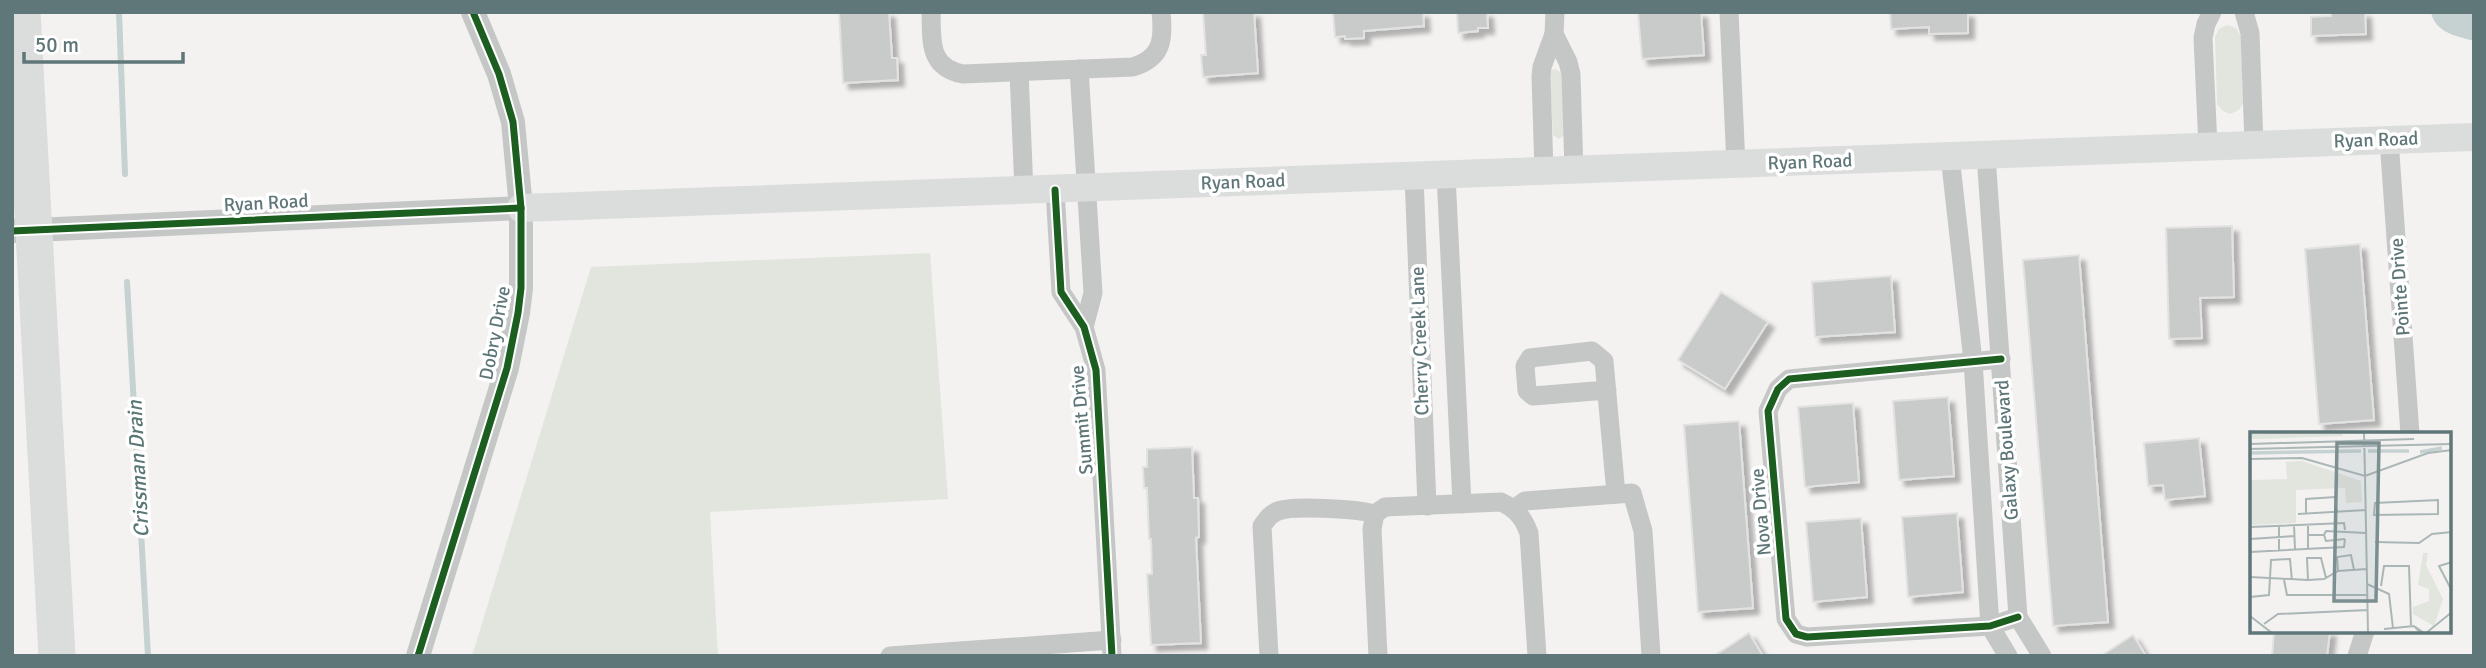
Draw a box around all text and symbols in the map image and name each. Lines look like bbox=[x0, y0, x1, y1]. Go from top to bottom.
scale bar bbox=[24, 21, 184, 65]
text: 50 m bbox=[35, 32, 79, 58]
street label: Ryan Road bbox=[2333, 127, 2419, 153]
street label: Ryan Road bbox=[1767, 149, 1853, 175]
street label: Ryan Road bbox=[1200, 169, 1286, 195]
street label: Ryan Road bbox=[223, 189, 309, 217]
street label: Pointe Drive bbox=[2385, 237, 2415, 337]
street label: Cherry Creek Lane bbox=[1405, 266, 1435, 416]
street label: Dobry Drive bbox=[474, 284, 516, 382]
street label: Summit Drive bbox=[1065, 364, 1099, 476]
street label: Galaxy Boulevard bbox=[1990, 379, 2024, 521]
water label: Crissman Drain bbox=[121, 399, 155, 538]
inset map bbox=[2250, 432, 2451, 633]
street label: Nova Drive bbox=[1745, 467, 1777, 557]

